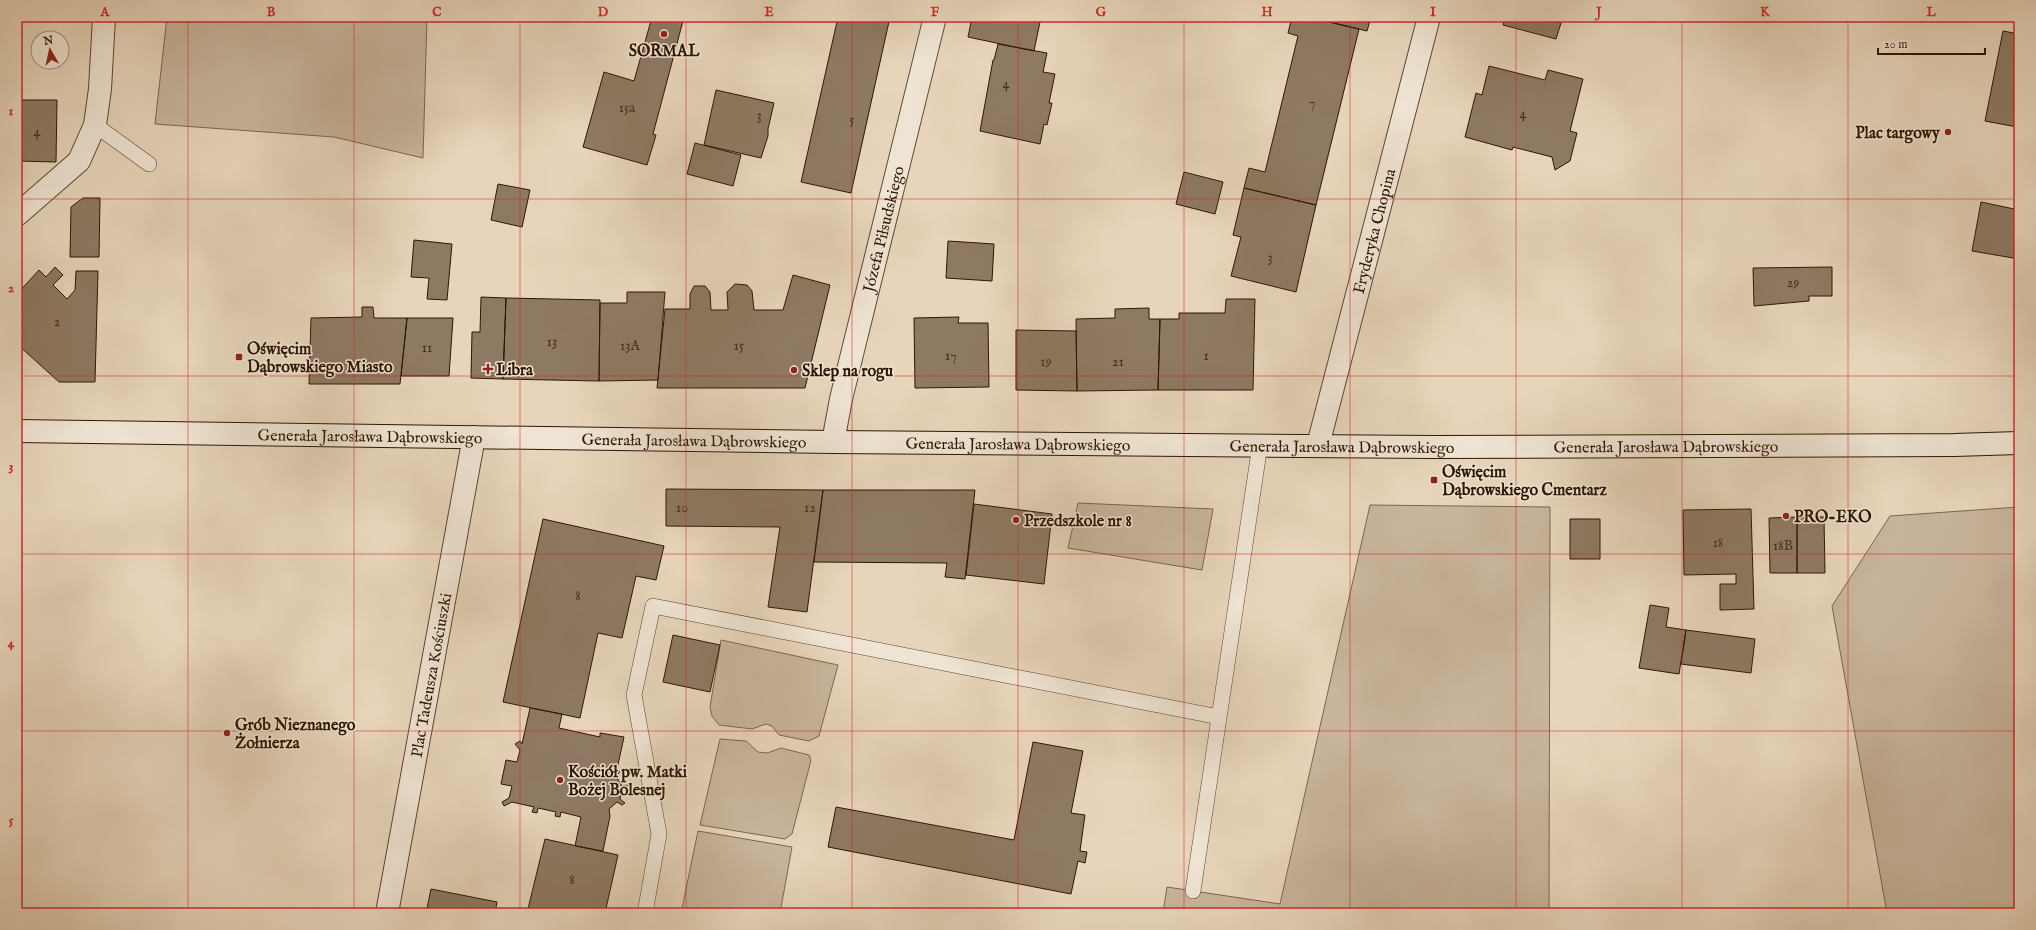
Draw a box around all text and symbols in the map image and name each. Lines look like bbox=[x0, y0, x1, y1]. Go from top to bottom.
text: A bbox=[100, 4, 111, 21]
text: B bbox=[267, 4, 276, 21]
text: C bbox=[432, 4, 442, 21]
text: D bbox=[598, 4, 609, 21]
text: E bbox=[764, 4, 774, 21]
text: F bbox=[931, 4, 940, 21]
text: G bbox=[1096, 4, 1107, 21]
text: H bbox=[1261, 4, 1273, 21]
text: I bbox=[1430, 4, 1436, 21]
text: J bbox=[1594, 4, 1602, 21]
text: K bbox=[1760, 4, 1770, 21]
text: L bbox=[1925, 4, 1936, 21]
marker: SORMAL bbox=[659, 29, 669, 39]
north arrow bbox=[30, 30, 70, 70]
scale bar bbox=[1878, 30, 1985, 56]
text: N bbox=[42, 33, 55, 49]
text: 20 m bbox=[1884, 37, 1907, 52]
place label: SORMAL bbox=[629, 42, 700, 62]
house number: 4 bbox=[1003, 75, 1010, 93]
house number: 7 bbox=[1309, 94, 1315, 112]
house number: 15a bbox=[619, 99, 636, 117]
text: 1 bbox=[9, 103, 14, 120]
house number: 4 bbox=[1520, 105, 1527, 123]
house number: 3 bbox=[756, 107, 762, 125]
house number: 5 bbox=[849, 111, 855, 129]
house number: 4 bbox=[34, 123, 41, 141]
place label: Plac targowy bbox=[1855, 124, 1941, 144]
marker: Plac targowy bbox=[1943, 127, 1953, 137]
street label: Józefa Piłsudskiego bbox=[859, 164, 910, 296]
street label: Fryderyka Chopina bbox=[1350, 167, 1401, 296]
house number: 3 bbox=[1267, 249, 1273, 267]
house number: 29 bbox=[1787, 274, 1799, 292]
text: 2 bbox=[8, 280, 14, 297]
house number: 2 bbox=[54, 313, 61, 331]
house number: 13 bbox=[547, 333, 557, 351]
house number: 13A bbox=[620, 337, 640, 355]
house number: 15 bbox=[734, 337, 744, 355]
house number: 11 bbox=[422, 339, 432, 357]
place label: Oświęcim Dąbrowskiego Miasto bbox=[247, 340, 393, 378]
house number: 17 bbox=[945, 347, 957, 365]
house number: 1 bbox=[1203, 347, 1209, 365]
marker: Oświęcim Dąbrowskiego Miasto bbox=[234, 352, 244, 362]
house number: 19 bbox=[1040, 353, 1052, 371]
house number: 21 bbox=[1112, 353, 1124, 371]
place label: Libra bbox=[496, 361, 534, 381]
place label: Sklep na rogu bbox=[802, 362, 894, 382]
marker: Libra bbox=[483, 364, 493, 374]
marker: Sklep na rogu bbox=[789, 365, 799, 375]
street label: Generała Jarosława Dąbrowskiego bbox=[257, 426, 483, 449]
street label: Generała Jarosława Dąbrowskiego bbox=[581, 431, 807, 454]
street label: Generała Jarosława Dąbrowskiego bbox=[905, 435, 1131, 456]
street label: Generała Jarosława Dąbrowskiego bbox=[1229, 437, 1455, 459]
street label: Generała Jarosława Dąbrowskiego bbox=[1553, 438, 1779, 459]
text: 3 bbox=[9, 458, 14, 475]
place label: Oświęcim Dąbrowskiego Cmentarz bbox=[1442, 463, 1607, 501]
marker: Oświęcim Dąbrowskiego Cmentarz bbox=[1429, 475, 1439, 485]
house number: 10 bbox=[676, 499, 688, 517]
house number: 12 bbox=[804, 499, 816, 517]
place label: PRO-EKO bbox=[1794, 508, 1871, 528]
marker: PRO-EKO bbox=[1781, 511, 1791, 521]
place label: Przedszkole nr 8 bbox=[1024, 512, 1132, 532]
marker: Przedszkole nr 8 bbox=[1011, 515, 1021, 525]
house number: 18 bbox=[1713, 534, 1723, 552]
house number: 18B bbox=[1773, 537, 1793, 555]
house number: 8 bbox=[575, 587, 581, 605]
street label: Plac Tadeusza Kościuszki bbox=[408, 591, 457, 759]
text: 4 bbox=[8, 635, 15, 652]
place label: Grób Nieznanego Żołnierza bbox=[235, 716, 356, 754]
marker: Grób Nieznanego Żołnierza bbox=[222, 728, 232, 738]
place label: Kościół pw. Matki Bożej Bolesnej bbox=[568, 763, 688, 801]
marker: Kościół pw. Matki Bożej Bolesnej bbox=[555, 775, 565, 785]
text: 5 bbox=[9, 812, 14, 829]
house number: 8 bbox=[569, 871, 575, 889]

